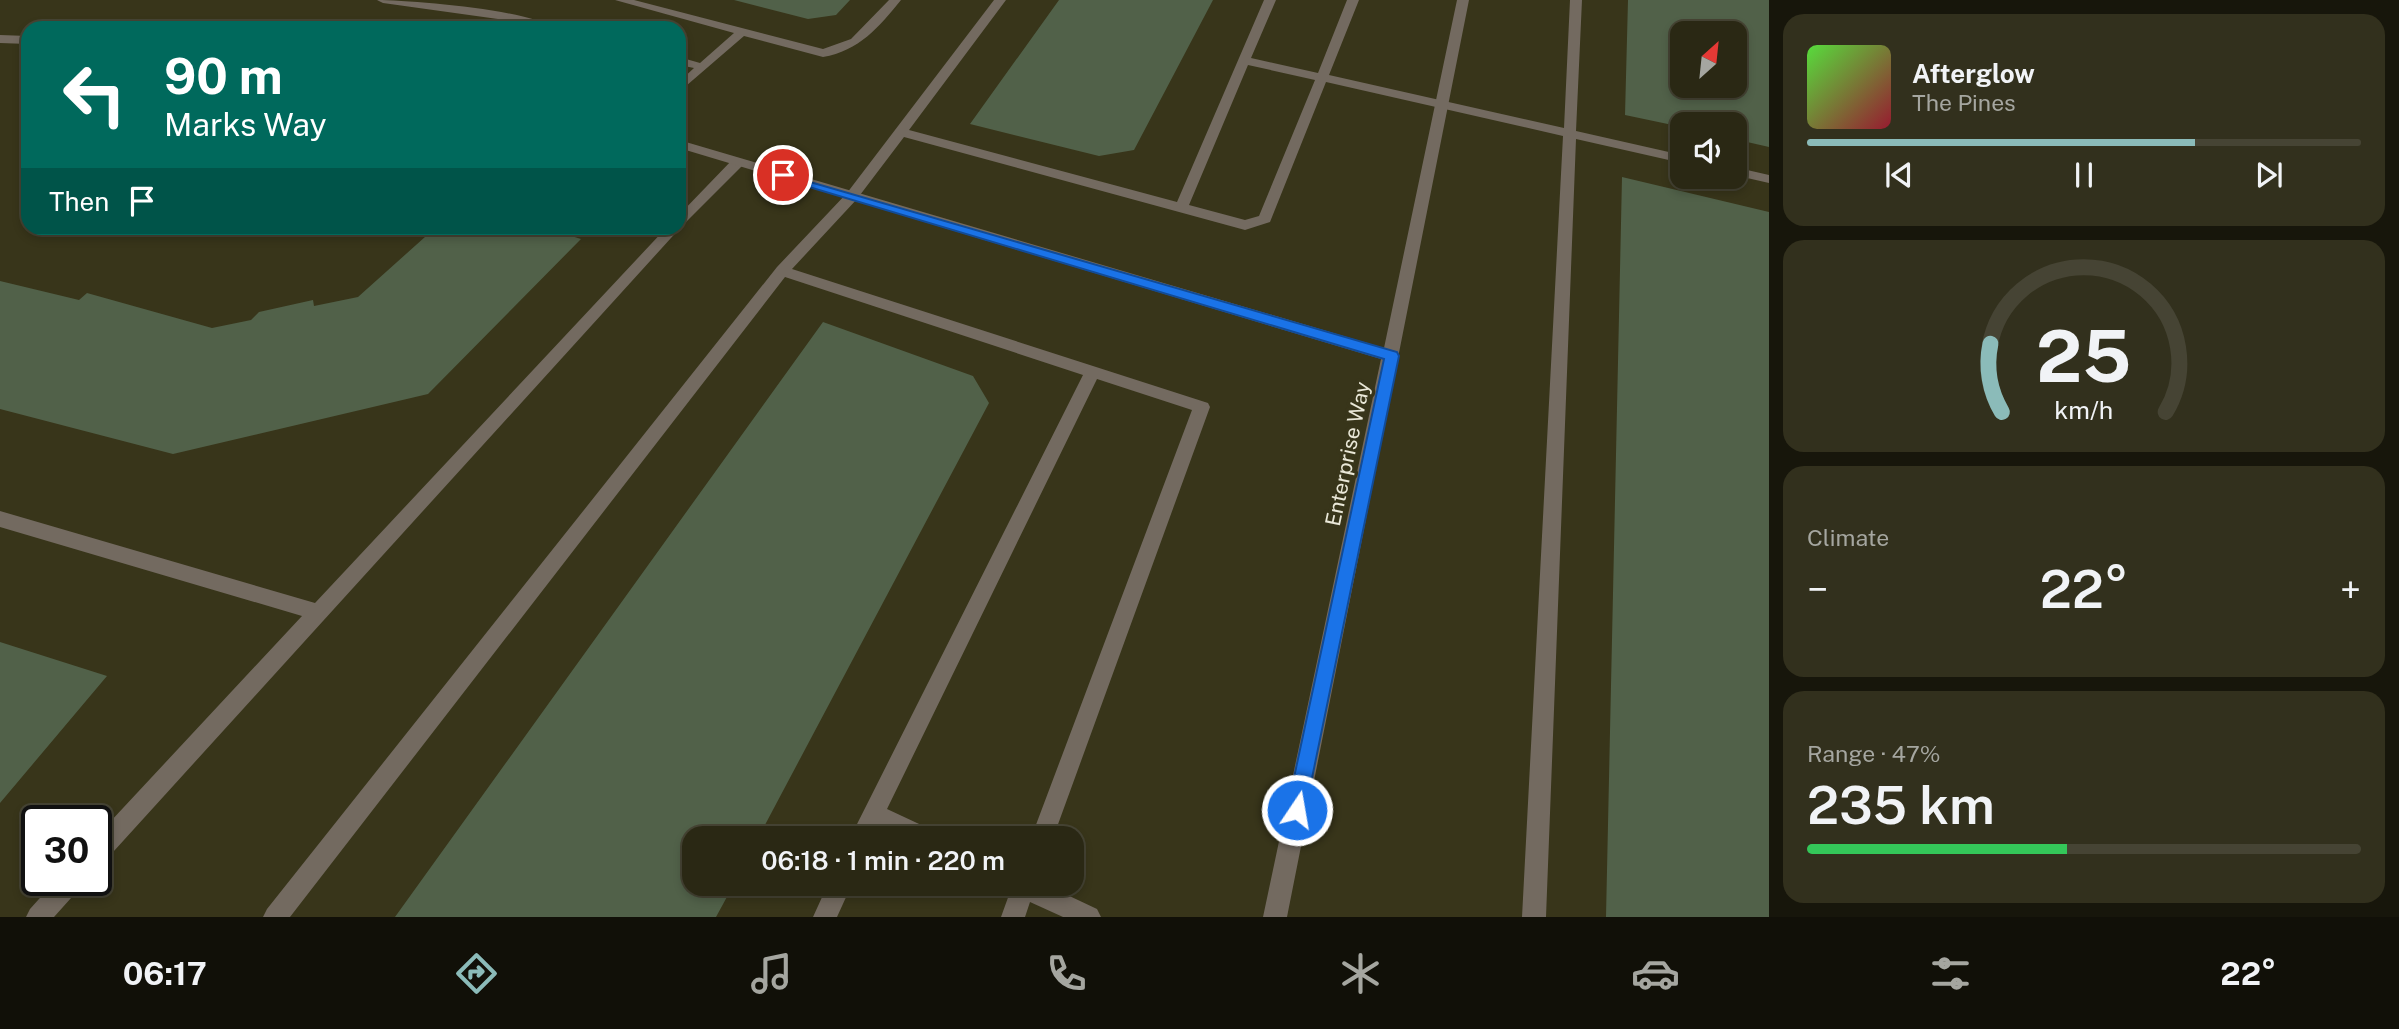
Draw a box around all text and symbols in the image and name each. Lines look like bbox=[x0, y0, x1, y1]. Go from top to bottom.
north arrow bbox=[1670, 21, 1746, 98]
map controls bbox=[1670, 21, 1747, 189]
text: 90 m bbox=[164, 47, 283, 105]
icon: left bbox=[49, 49, 140, 140]
text: Afterglow bbox=[1912, 58, 2035, 89]
text: The Pines bbox=[1912, 89, 2016, 116]
text: Marks Way bbox=[164, 106, 327, 143]
button: sound bbox=[1670, 112, 1747, 189]
pin bbox=[753, 145, 813, 205]
icon: arrive bbox=[764, 156, 802, 194]
icon: previous bbox=[1880, 156, 1918, 194]
icon: pause bbox=[2065, 156, 2103, 194]
icon: next bbox=[2250, 156, 2288, 194]
icon: arrive bbox=[123, 182, 161, 220]
text: Then bbox=[49, 186, 109, 217]
text: 25 bbox=[2036, 313, 2132, 398]
street label: Enterprise Way bbox=[1320, 379, 1375, 528]
text: km/h bbox=[2055, 394, 2113, 424]
text: Climate bbox=[1807, 524, 1889, 551]
text: 22° bbox=[2040, 559, 2128, 620]
text: − bbox=[1807, 567, 1828, 612]
text: + bbox=[2340, 567, 2361, 612]
text: Range · 47% bbox=[1807, 740, 1941, 767]
position arrow bbox=[1260, 773, 1334, 847]
text: 235 km bbox=[1807, 775, 1995, 836]
speed limit sign: 30 bbox=[21, 805, 112, 896]
text: 06:18 · 1 min · 220 m bbox=[761, 845, 1005, 876]
icon: directions bbox=[452, 949, 501, 998]
icon: music bbox=[747, 949, 796, 998]
icon: phone bbox=[1042, 949, 1091, 998]
icon: climate bbox=[1336, 949, 1385, 998]
icon: car bbox=[1631, 949, 1680, 998]
icon: filters bbox=[1926, 949, 1975, 998]
text: 06:17 bbox=[123, 955, 207, 992]
text: 22° bbox=[2220, 955, 2276, 992]

